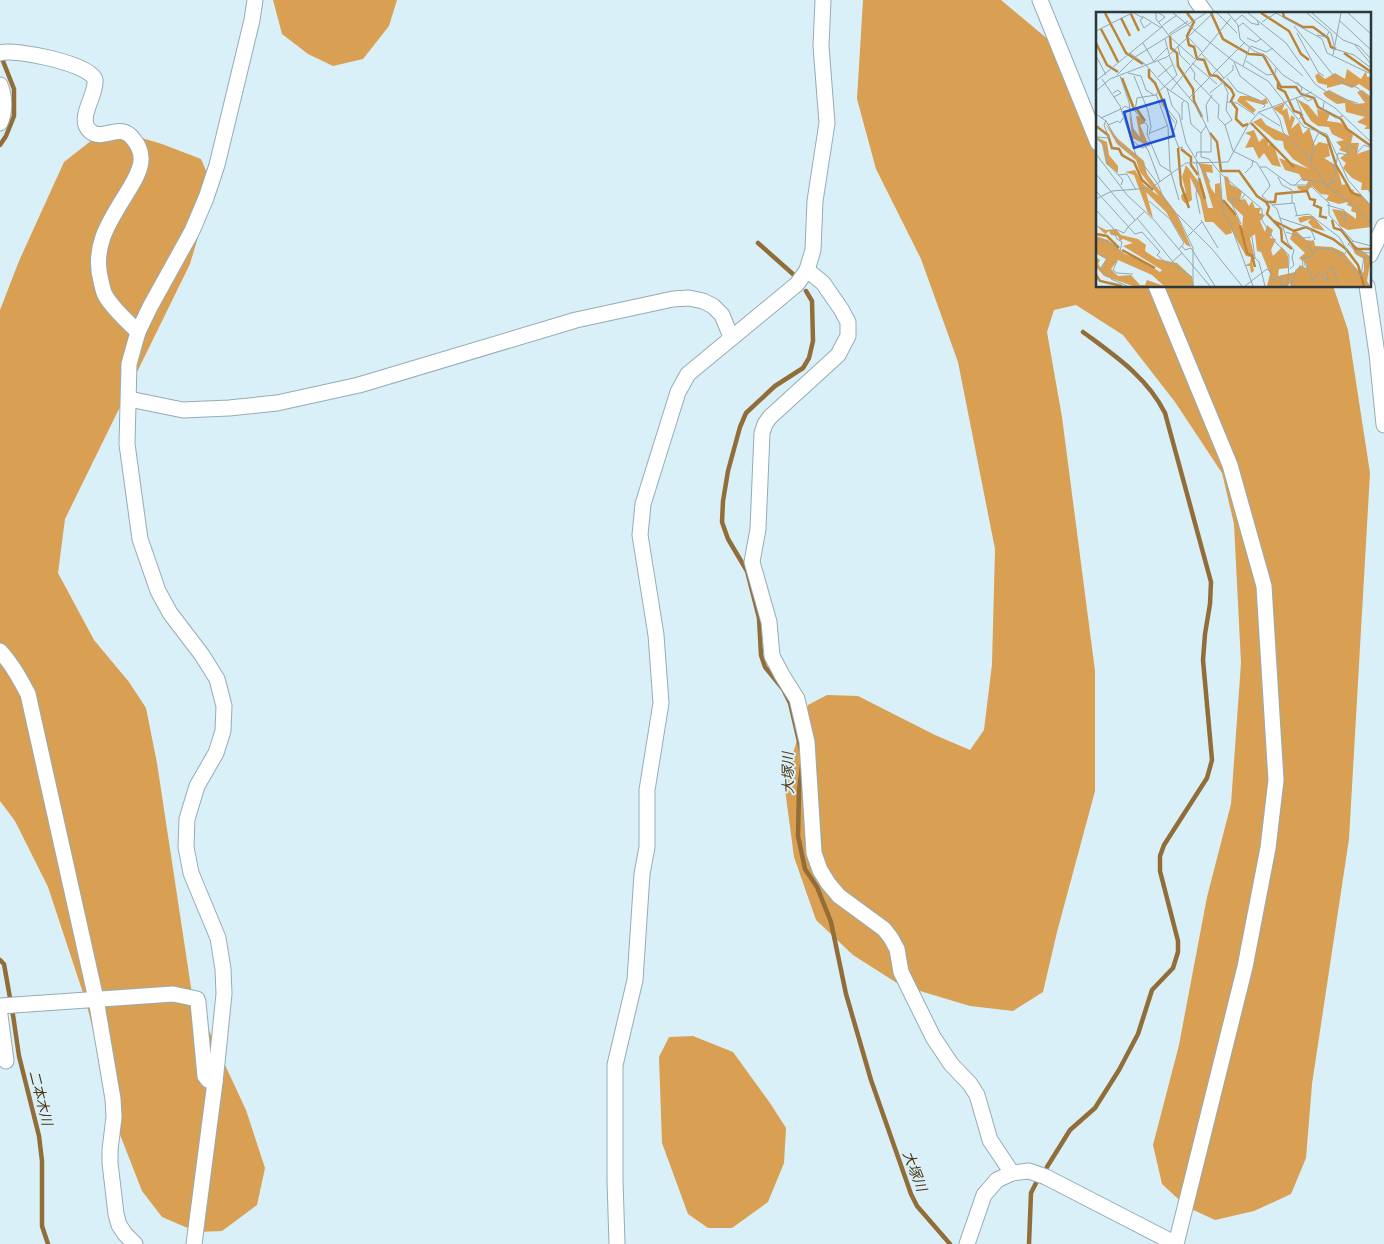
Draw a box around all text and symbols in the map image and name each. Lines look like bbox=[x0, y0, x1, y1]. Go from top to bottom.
inset map bbox=[1096, 12, 1372, 288]
water label: 大塚川 bbox=[779, 750, 797, 794]
water label: 二本木川 bbox=[25, 1069, 57, 1129]
water label: 大塚川 bbox=[899, 1148, 932, 1196]

